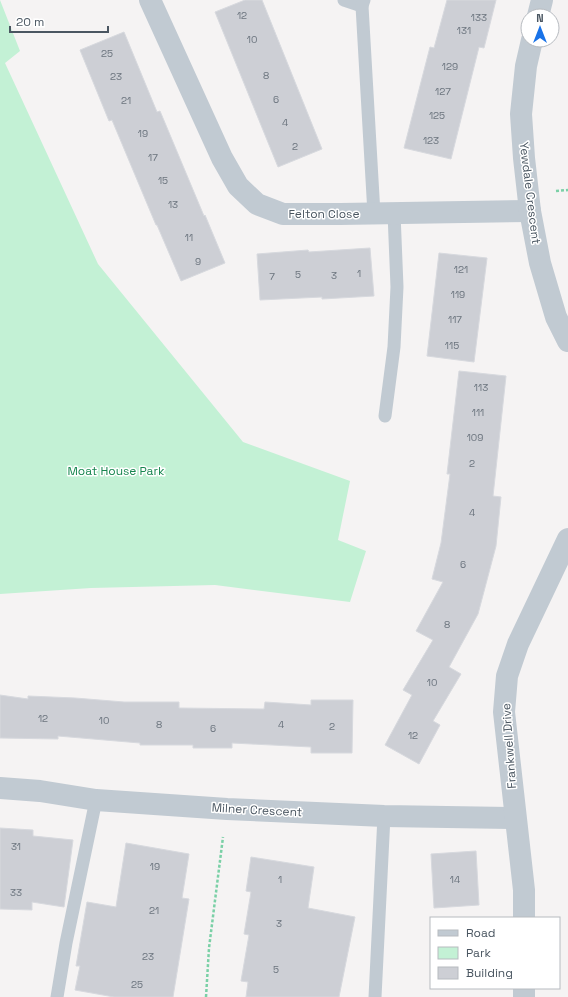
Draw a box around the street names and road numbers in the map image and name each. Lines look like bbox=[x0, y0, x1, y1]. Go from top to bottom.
street label: Yewdale Crescent bbox=[516, 141, 544, 245]
street label: Felton Close bbox=[288, 206, 360, 222]
street label: Frankwell Drive bbox=[498, 703, 520, 789]
street label: Milner Crescent bbox=[211, 800, 303, 820]

